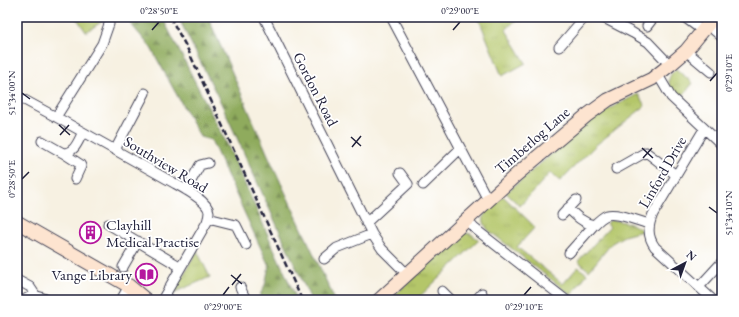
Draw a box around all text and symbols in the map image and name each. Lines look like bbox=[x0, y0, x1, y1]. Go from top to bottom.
text: 0°28'50"E bbox=[140, 4, 178, 17]
text: 0°29'00"E bbox=[441, 4, 479, 17]
street label: Gordon Road bbox=[289, 49, 343, 130]
text: 0°29'10"E bbox=[722, 54, 735, 92]
text: 51°34'00"N bbox=[5, 70, 18, 115]
street label: Timberlog Lane bbox=[491, 102, 573, 178]
street label: Southview Road bbox=[120, 131, 212, 197]
street label: Linford Drive bbox=[634, 133, 690, 211]
text: 0°28'50"E bbox=[5, 160, 18, 198]
text: 51°34'10"N bbox=[722, 190, 735, 235]
place label: Clayhill Medical Practise bbox=[106, 215, 199, 251]
building icon: Clayhill Medical Practise bbox=[78, 220, 104, 246]
north arrow bbox=[665, 243, 705, 283]
text: N bbox=[684, 247, 700, 264]
library icon: Vange Library bbox=[134, 261, 160, 287]
place label: Vange Library bbox=[51, 265, 132, 284]
text: 0°29'00"E bbox=[204, 300, 242, 313]
text: 0°29'10"E bbox=[505, 300, 543, 313]

